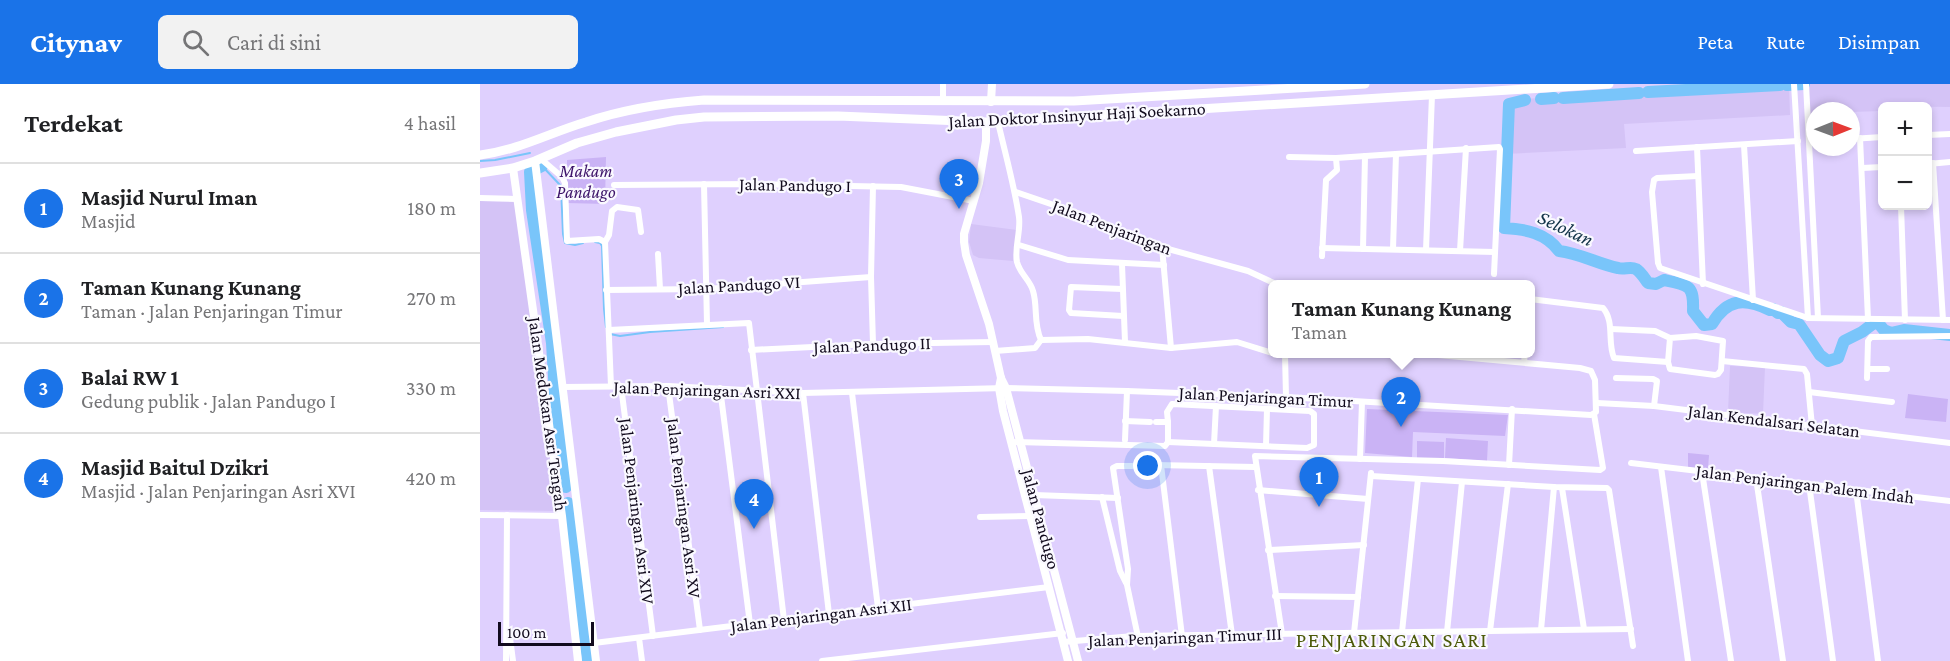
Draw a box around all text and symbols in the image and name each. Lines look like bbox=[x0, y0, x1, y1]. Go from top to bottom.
search box bbox=[158, 15, 578, 69]
icon: search bbox=[179, 26, 212, 59]
text: Citynav bbox=[30, 27, 122, 58]
text: Cari di sini bbox=[227, 30, 321, 55]
text: Peta bbox=[1697, 30, 1733, 54]
text: Rute bbox=[1766, 30, 1805, 54]
text: Disimpan bbox=[1838, 30, 1920, 54]
street label: Jalan Doktor Insinyur Haji Soekarno bbox=[946, 98, 1206, 133]
north arrow bbox=[1806, 102, 1860, 156]
map controls bbox=[1878, 102, 1932, 210]
button: + bbox=[1878, 102, 1932, 156]
text: Terdekat bbox=[24, 109, 123, 138]
text: 4 hasil bbox=[404, 112, 456, 134]
button: − bbox=[1878, 156, 1932, 210]
pin: 3 bbox=[940, 160, 978, 209]
park label: Makam Pandugo bbox=[556, 161, 616, 202]
street label: Jalan Pandugo I bbox=[737, 174, 851, 196]
text: Masjid Nurul Iman bbox=[81, 185, 257, 210]
street label: Jalan Penjaringan bbox=[1047, 194, 1175, 260]
text: 1 bbox=[40, 197, 47, 219]
text: 180 m bbox=[407, 197, 456, 219]
water label: Selokan bbox=[1535, 206, 1597, 250]
text: Masjid bbox=[81, 210, 135, 232]
street label: Jalan Pandugo VI bbox=[675, 272, 801, 298]
text: Taman Kunang Kunang bbox=[81, 275, 301, 300]
popup bbox=[1268, 280, 1535, 358]
text: 2 bbox=[38, 287, 49, 309]
text: 270 m bbox=[407, 287, 456, 309]
text: Taman Kunang Kunang bbox=[1292, 296, 1511, 321]
text: Taman · Jalan Penjaringan Timur bbox=[81, 300, 343, 322]
street label: Jalan Medokan Asri Tengah bbox=[524, 314, 572, 513]
text: Taman bbox=[1292, 321, 1347, 343]
street label: Jalan Pandugo II bbox=[811, 333, 931, 357]
text: Balai RW 1 bbox=[81, 365, 179, 390]
text: 3 bbox=[39, 377, 48, 399]
text: 330 m bbox=[406, 377, 456, 399]
street label: Jalan Penjaringan Asri XXI bbox=[611, 377, 801, 404]
pin: 2 bbox=[1382, 378, 1420, 427]
street label: Jalan Penjaringan Timur bbox=[1176, 382, 1354, 413]
text: Gedung publik · Jalan Pandugo I bbox=[81, 390, 336, 412]
street label: Jalan Kendalsari Selatan bbox=[1685, 400, 1861, 442]
street label: Jalan Penjaringan Asri XIV bbox=[614, 415, 658, 606]
street label: Jalan Penjaringan Asri XV bbox=[662, 415, 705, 600]
your location bbox=[1133, 451, 1162, 480]
text: Masjid Baitul Dzikri bbox=[81, 455, 269, 480]
pin: 1 bbox=[1300, 458, 1338, 507]
street label: Jalan Penjaringan Palem Indah bbox=[1693, 460, 1916, 508]
street label: Jalan Pandugo bbox=[1017, 465, 1064, 571]
text: 4 bbox=[38, 467, 49, 489]
text: 420 m bbox=[405, 467, 456, 489]
text: Masjid · Jalan Penjaringan Asri XVI bbox=[81, 480, 355, 502]
pin: 4 bbox=[734, 480, 774, 529]
street label: Jalan Penjaringan Asri XII bbox=[727, 594, 913, 637]
scale bar bbox=[498, 619, 594, 646]
text: 100 m bbox=[507, 624, 546, 641]
street label: Jalan Penjaringan Timur III bbox=[1086, 624, 1282, 651]
district label: PENJARINGAN SARI bbox=[1296, 628, 1488, 652]

